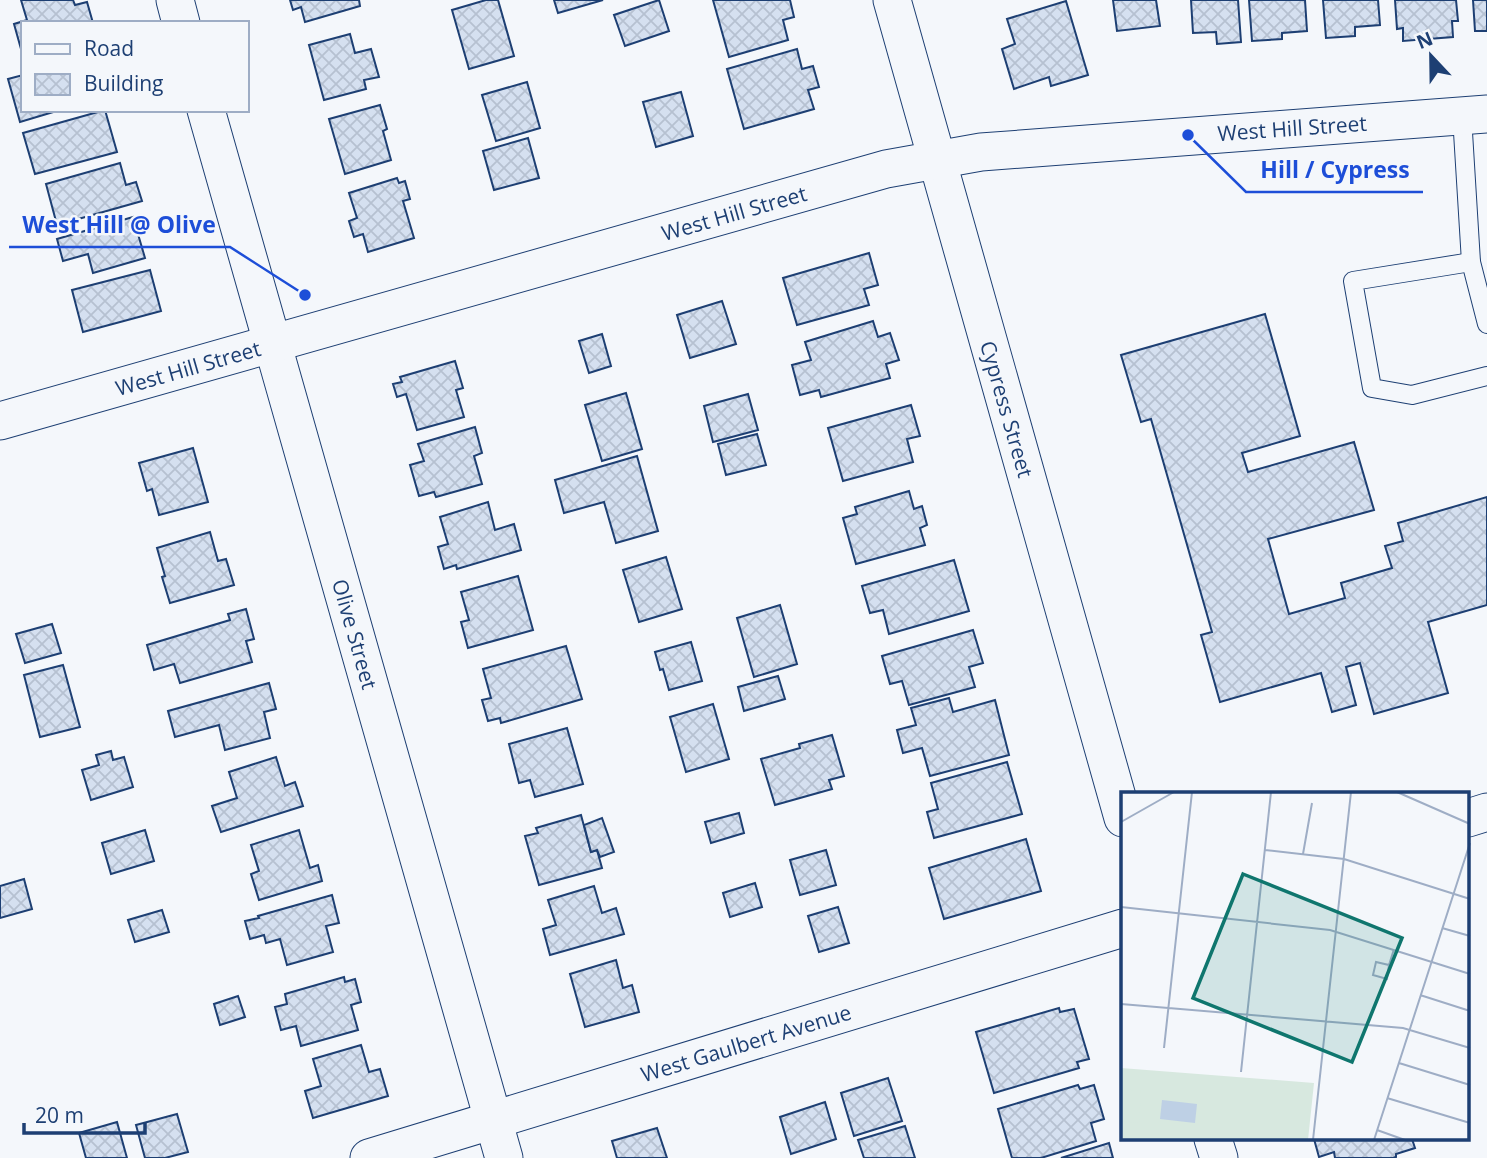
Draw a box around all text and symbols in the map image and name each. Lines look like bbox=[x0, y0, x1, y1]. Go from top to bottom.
legend bbox=[21, 21, 248, 112]
north arrow bbox=[1396, 21, 1466, 91]
text: N bbox=[1413, 25, 1437, 55]
text: Road bbox=[84, 34, 134, 62]
text: Building bbox=[84, 69, 163, 97]
street label: West Hill Street bbox=[1216, 109, 1368, 147]
callout: Hill / Cypress bbox=[1246, 148, 1423, 192]
text: Hill / Cypress bbox=[1260, 153, 1410, 185]
street label: West Hill Street bbox=[658, 179, 810, 247]
callout: West Hill @ Olive bbox=[9, 203, 230, 247]
text: West Hill @ Olive bbox=[22, 208, 216, 240]
street label: West Hill Street bbox=[112, 334, 264, 402]
street label: Cypress Street bbox=[974, 337, 1040, 481]
street label: Olive Street bbox=[326, 576, 384, 692]
inset map bbox=[1121, 792, 1470, 1140]
street label: West Gaulbert Avenue bbox=[637, 998, 855, 1088]
scale bar bbox=[24, 1092, 145, 1136]
text: 20 m bbox=[35, 1101, 84, 1129]

